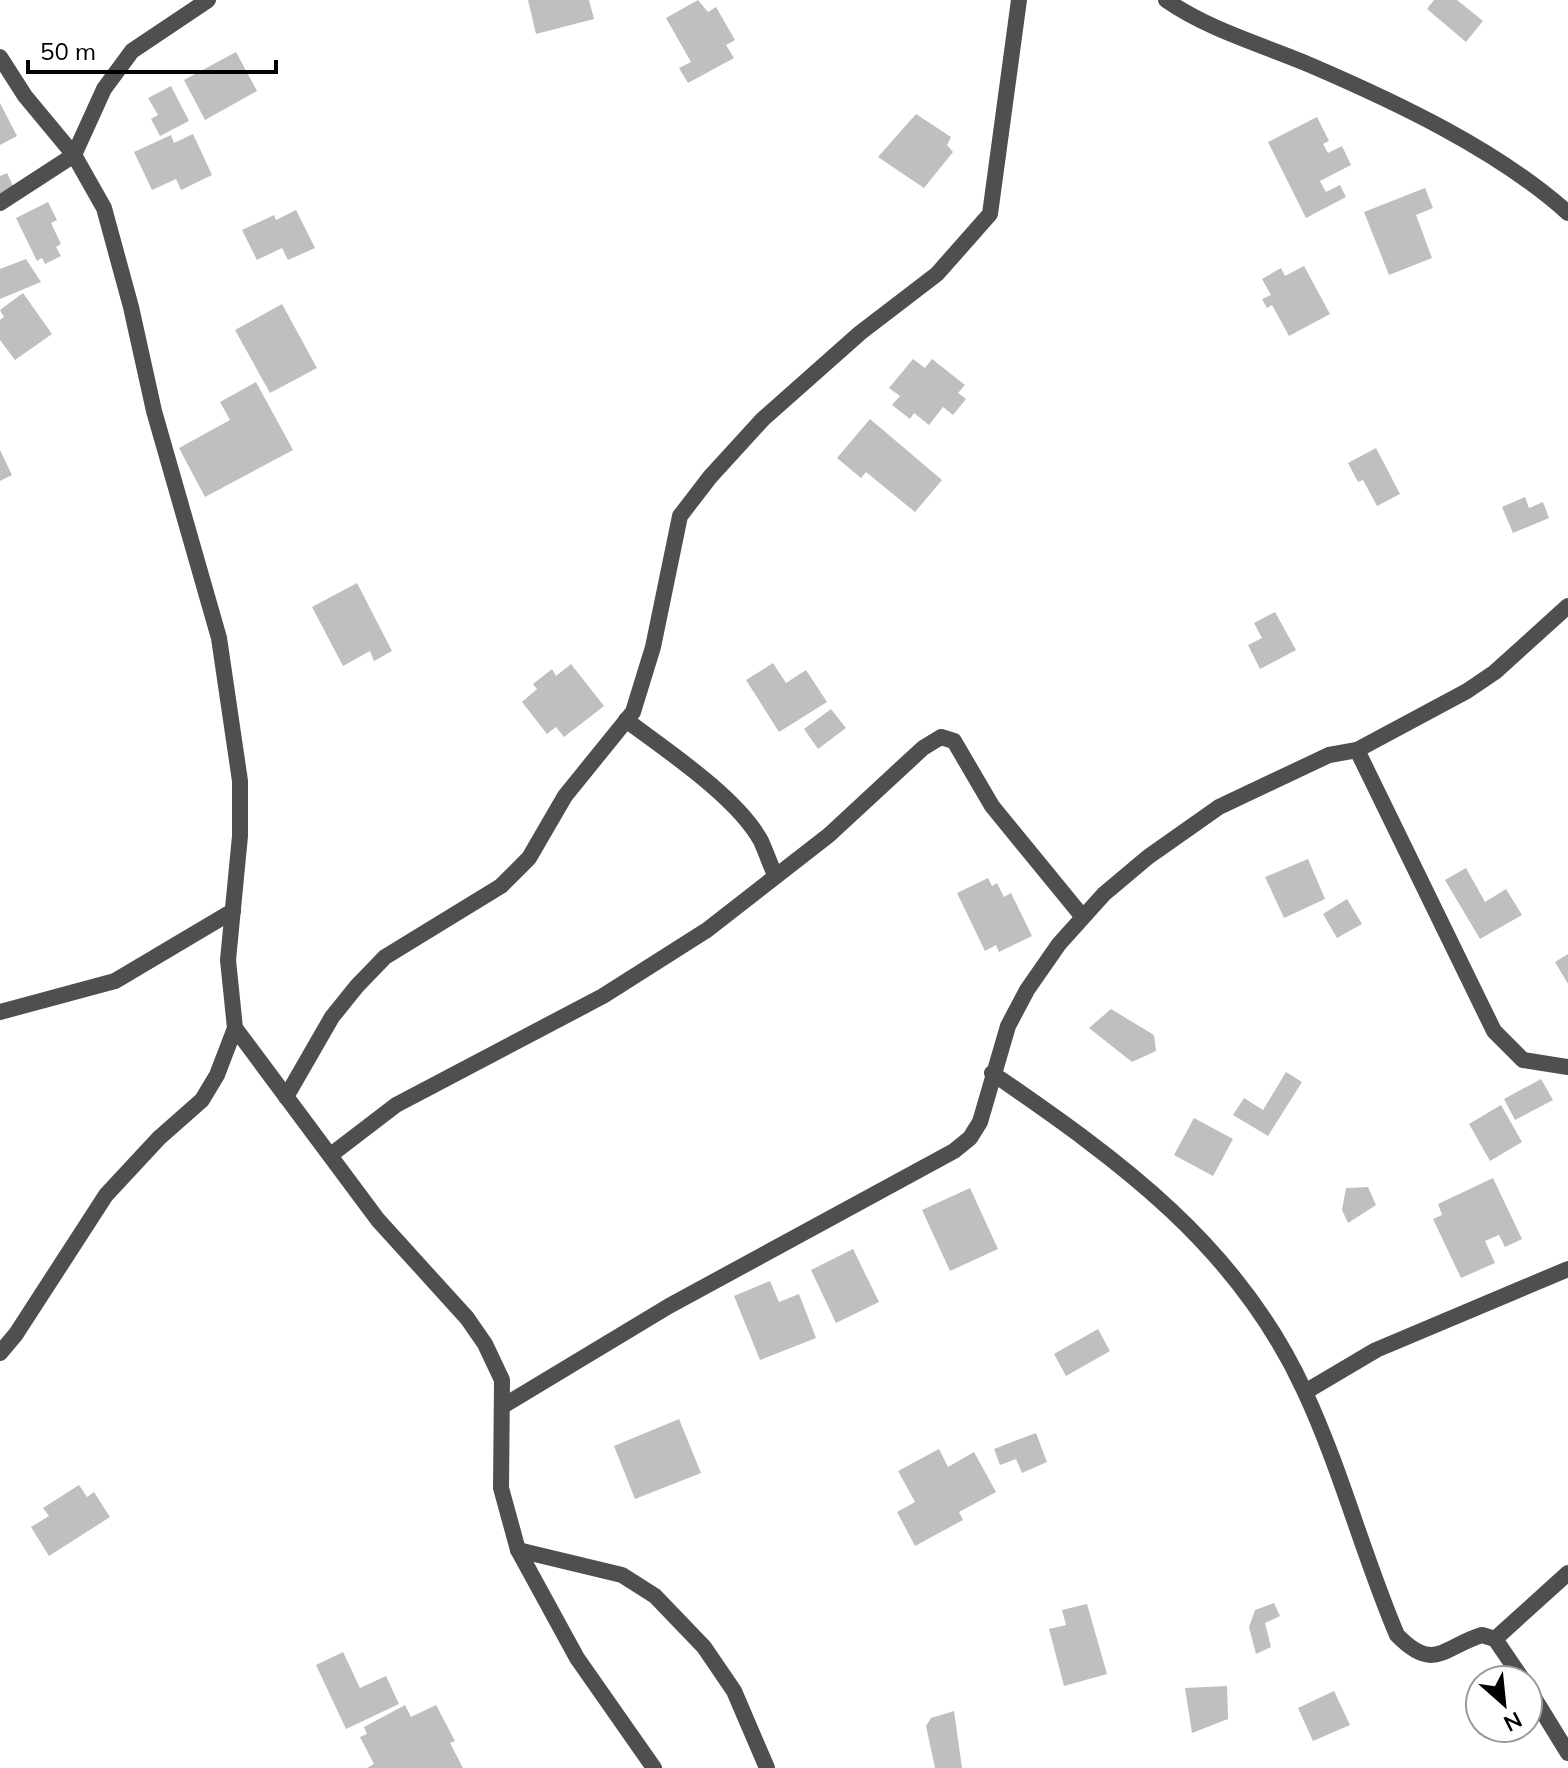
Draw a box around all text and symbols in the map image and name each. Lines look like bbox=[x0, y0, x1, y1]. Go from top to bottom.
scale bar bbox=[28, 24, 276, 74]
text: 50 m bbox=[40, 36, 96, 66]
north arrow bbox=[1464, 1664, 1544, 1744]
text: N bbox=[1499, 1706, 1527, 1738]

